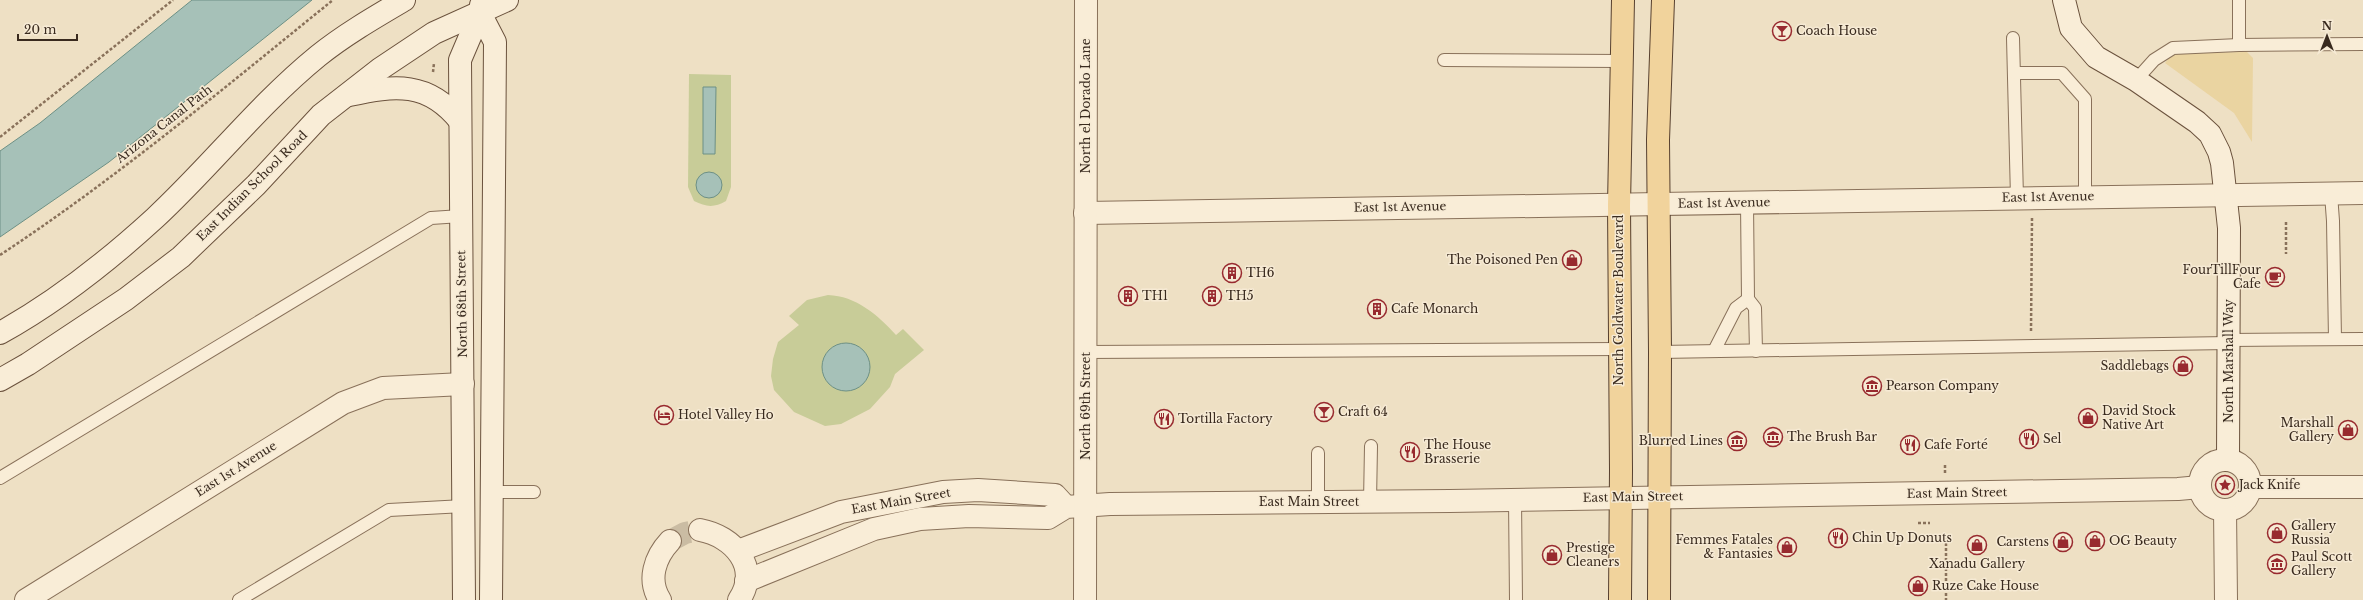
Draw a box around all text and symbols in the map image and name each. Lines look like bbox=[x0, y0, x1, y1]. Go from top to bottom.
scale bar bbox=[18, 16, 77, 42]
north arrow bbox=[2307, 16, 2347, 56]
text: N bbox=[2322, 19, 2333, 33]
bar icon: Coach House bbox=[1771, 20, 1793, 42]
text: 20 m bbox=[24, 22, 56, 37]
place label: Coach House bbox=[1796, 23, 1877, 38]
street label: North el Dorado Lane bbox=[1078, 38, 1093, 174]
street label: Arizona Canal Path bbox=[112, 81, 215, 166]
street label: East Indian School Road bbox=[193, 127, 310, 244]
street label: East 1st Avenue bbox=[2001, 188, 2095, 205]
street label: East 1st Avenue bbox=[1677, 194, 1771, 211]
street label: East 1st Avenue bbox=[1353, 198, 1447, 215]
street label: North Goldwater Boulevard bbox=[1611, 215, 1626, 385]
shop icon: The Poisoned Pen bbox=[1561, 249, 1583, 271]
street label: North 68th Street bbox=[453, 250, 470, 358]
place label: The Poisoned Pen bbox=[1447, 252, 1558, 267]
building icon: TH6 bbox=[1221, 262, 1243, 284]
place label: FourTillFour Cafe bbox=[2183, 262, 2261, 291]
place label: TH6 bbox=[1246, 265, 1275, 280]
cafe icon: FourTillFour Cafe bbox=[2264, 266, 2286, 288]
building icon: TH1 bbox=[1117, 285, 1139, 307]
building icon: TH5 bbox=[1201, 285, 1223, 307]
place label: TH1 bbox=[1142, 288, 1168, 303]
place label: TH5 bbox=[1226, 288, 1254, 303]
building icon: Cafe Monarch bbox=[1366, 298, 1388, 320]
street label: North Marshall Way bbox=[2221, 299, 2236, 423]
place label: Cafe Monarch bbox=[1391, 301, 1478, 316]
street label: North 69th Street bbox=[1078, 352, 1093, 460]
shop icon: Saddlebags bbox=[2172, 355, 2194, 377]
place label: Saddlebags bbox=[2101, 358, 2169, 373]
museum icon: Pearson Company bbox=[1861, 375, 1883, 397]
place label: Pearson Company bbox=[1886, 378, 1999, 393]
bar icon: Craft 64 bbox=[1313, 401, 1335, 423]
place label: David Stock Native Art bbox=[2102, 403, 2176, 432]
hotel icon: Hotel Valley Ho bbox=[653, 404, 675, 426]
place label: Craft 64 bbox=[1338, 404, 1388, 419]
place label: Hotel Valley Ho bbox=[678, 407, 774, 422]
shop icon: David Stock Native Art bbox=[2077, 407, 2099, 429]
restaurant icon: Tortilla Factory bbox=[1153, 408, 1175, 430]
place label: Tortilla Factory bbox=[1178, 411, 1273, 426]
place label: Marshall Gallery bbox=[2280, 415, 2334, 444]
shop icon: Marshall Gallery bbox=[2337, 419, 2359, 441]
museum icon: The Brush Bar bbox=[1762, 426, 1784, 448]
restaurant icon: Sel bbox=[2018, 428, 2040, 450]
place label: The Brush Bar bbox=[1787, 429, 1877, 444]
museum icon: Blurred Lines bbox=[1726, 430, 1748, 452]
place label: Sel bbox=[2043, 431, 2062, 446]
place label: Blurred Lines bbox=[1639, 433, 1723, 448]
restaurant icon: Cafe Forté bbox=[1899, 434, 1921, 456]
place label: The House Brasserie bbox=[1424, 437, 1491, 466]
place label: Cafe Forté bbox=[1924, 437, 1988, 452]
street label: East 1st Avenue bbox=[192, 438, 279, 500]
restaurant icon: The House Brasserie bbox=[1399, 441, 1421, 463]
place icon: Jack Knife bbox=[2214, 474, 2236, 496]
place label: Jack Knife bbox=[2237, 477, 2301, 492]
street label: East Main Street bbox=[850, 484, 952, 517]
street label: East Main Street bbox=[1907, 484, 2008, 501]
street label: East Main Street bbox=[1583, 488, 1684, 505]
street label: East Main Street bbox=[1259, 494, 1360, 509]
place label: Gallery Russia bbox=[2291, 518, 2336, 547]
shop icon: Gallery Russia bbox=[2266, 522, 2288, 544]
restaurant icon: Chin Up Donuts bbox=[1827, 527, 1849, 549]
place label: Chin Up Donuts bbox=[1852, 530, 1952, 545]
shop icon: OG Beauty bbox=[2084, 530, 2106, 552]
shop icon: Carstens bbox=[2052, 531, 2074, 553]
place label: Femmes Fatales & Fantasies bbox=[1675, 532, 1773, 561]
place label: OG Beauty bbox=[2109, 533, 2177, 548]
shop icon: Xanadu Gallery bbox=[1966, 534, 1988, 556]
place label: Carstens bbox=[1996, 534, 2049, 549]
shop icon: Femmes Fatales & Fantasies bbox=[1776, 536, 1798, 558]
place label: Prestige Cleaners bbox=[1566, 540, 1619, 569]
shop icon: Prestige Cleaners bbox=[1541, 544, 1563, 566]
place label: Paul Scott Gallery bbox=[2291, 549, 2353, 578]
museum icon: Paul Scott Gallery bbox=[2266, 553, 2288, 575]
place label: Xanadu Gallery bbox=[1929, 556, 2025, 571]
shop icon: Ruze Cake House bbox=[1907, 575, 1929, 597]
place label: Ruze Cake House bbox=[1932, 578, 2039, 593]

